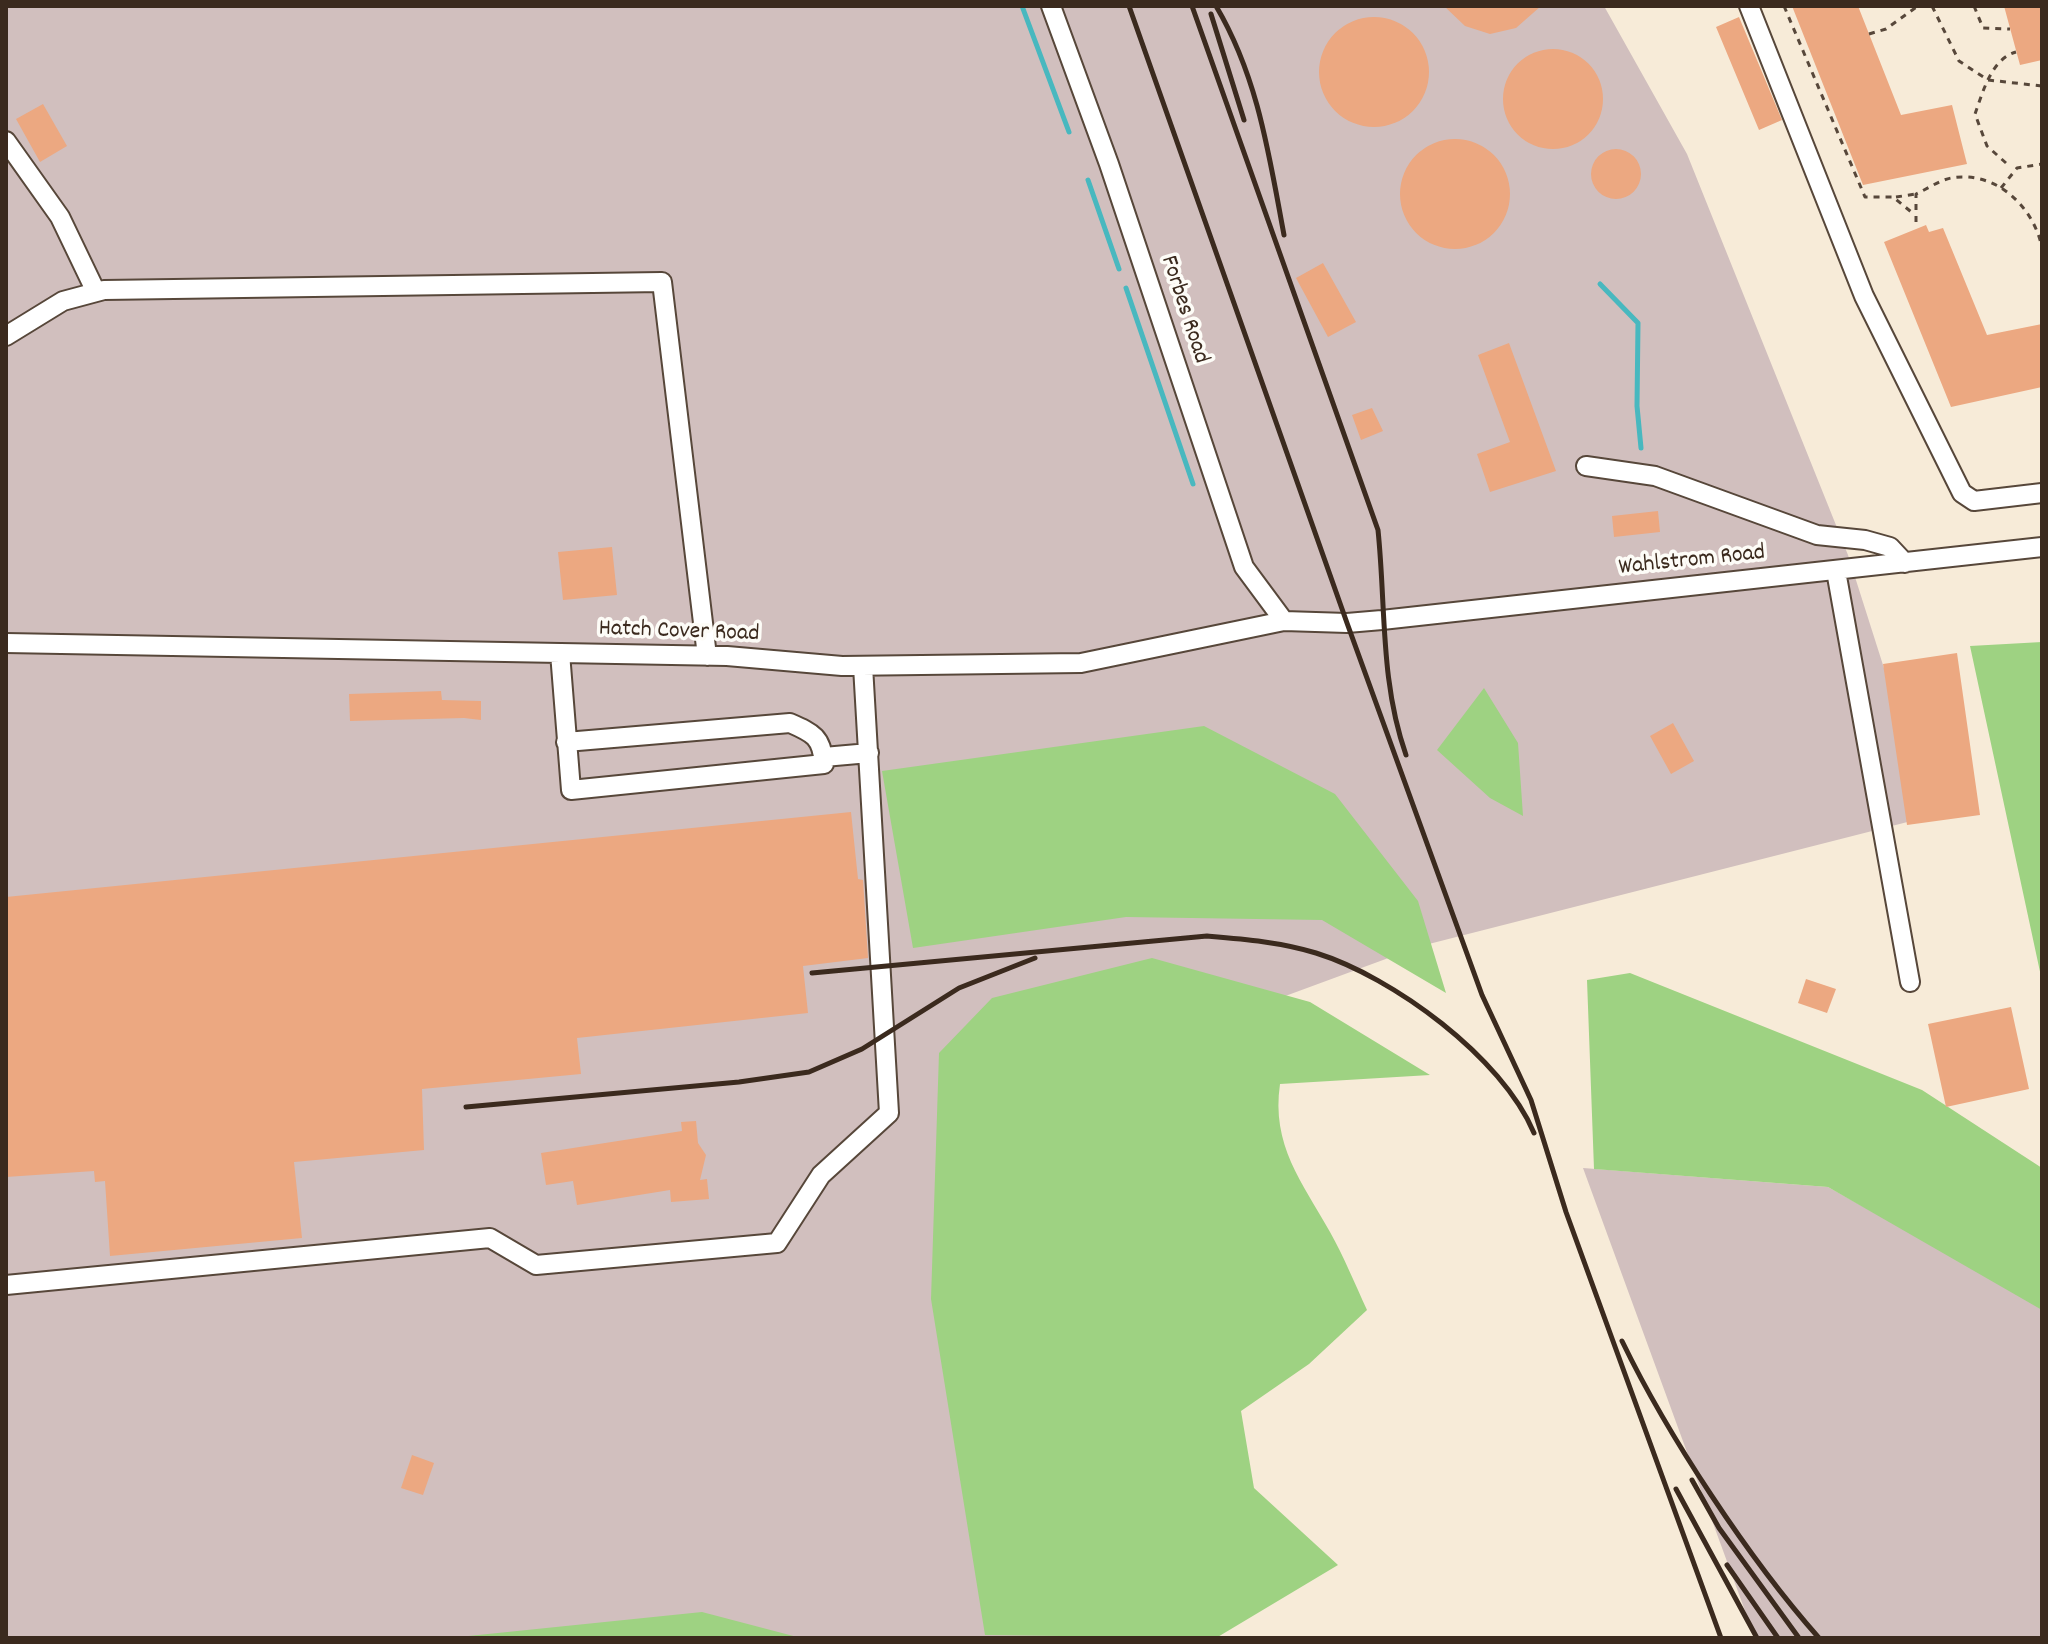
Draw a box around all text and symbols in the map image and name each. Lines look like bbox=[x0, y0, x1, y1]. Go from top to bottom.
street label: Forbes Road bbox=[1152, 252, 1214, 368]
street label: Wahlstrom Road bbox=[1617, 540, 1767, 584]
street label: Hatch Cover Road bbox=[598, 616, 760, 650]

